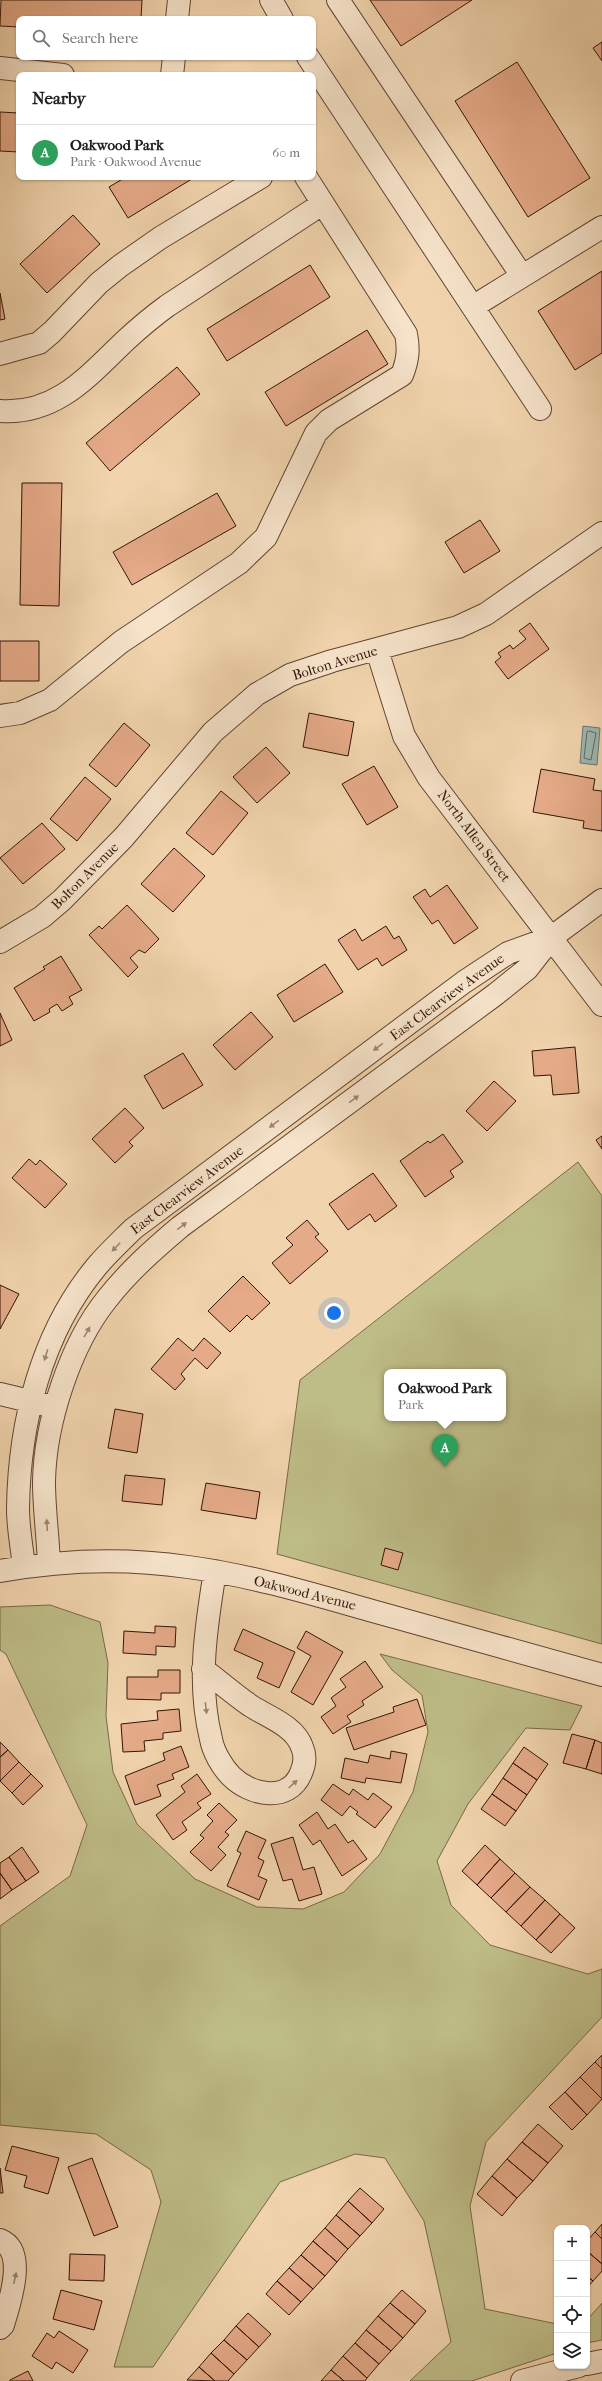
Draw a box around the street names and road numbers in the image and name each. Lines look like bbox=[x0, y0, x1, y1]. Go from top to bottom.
street label: Bolton Avenue bbox=[290, 642, 380, 684]
street label: North Allen Street bbox=[434, 787, 514, 885]
street label: Bolton Avenue bbox=[48, 839, 122, 913]
street label: East Clearview Avenue bbox=[386, 950, 508, 1044]
street label: East Clearview Avenue bbox=[127, 1142, 247, 1238]
street label: Oakwood Avenue bbox=[252, 1572, 358, 1614]

